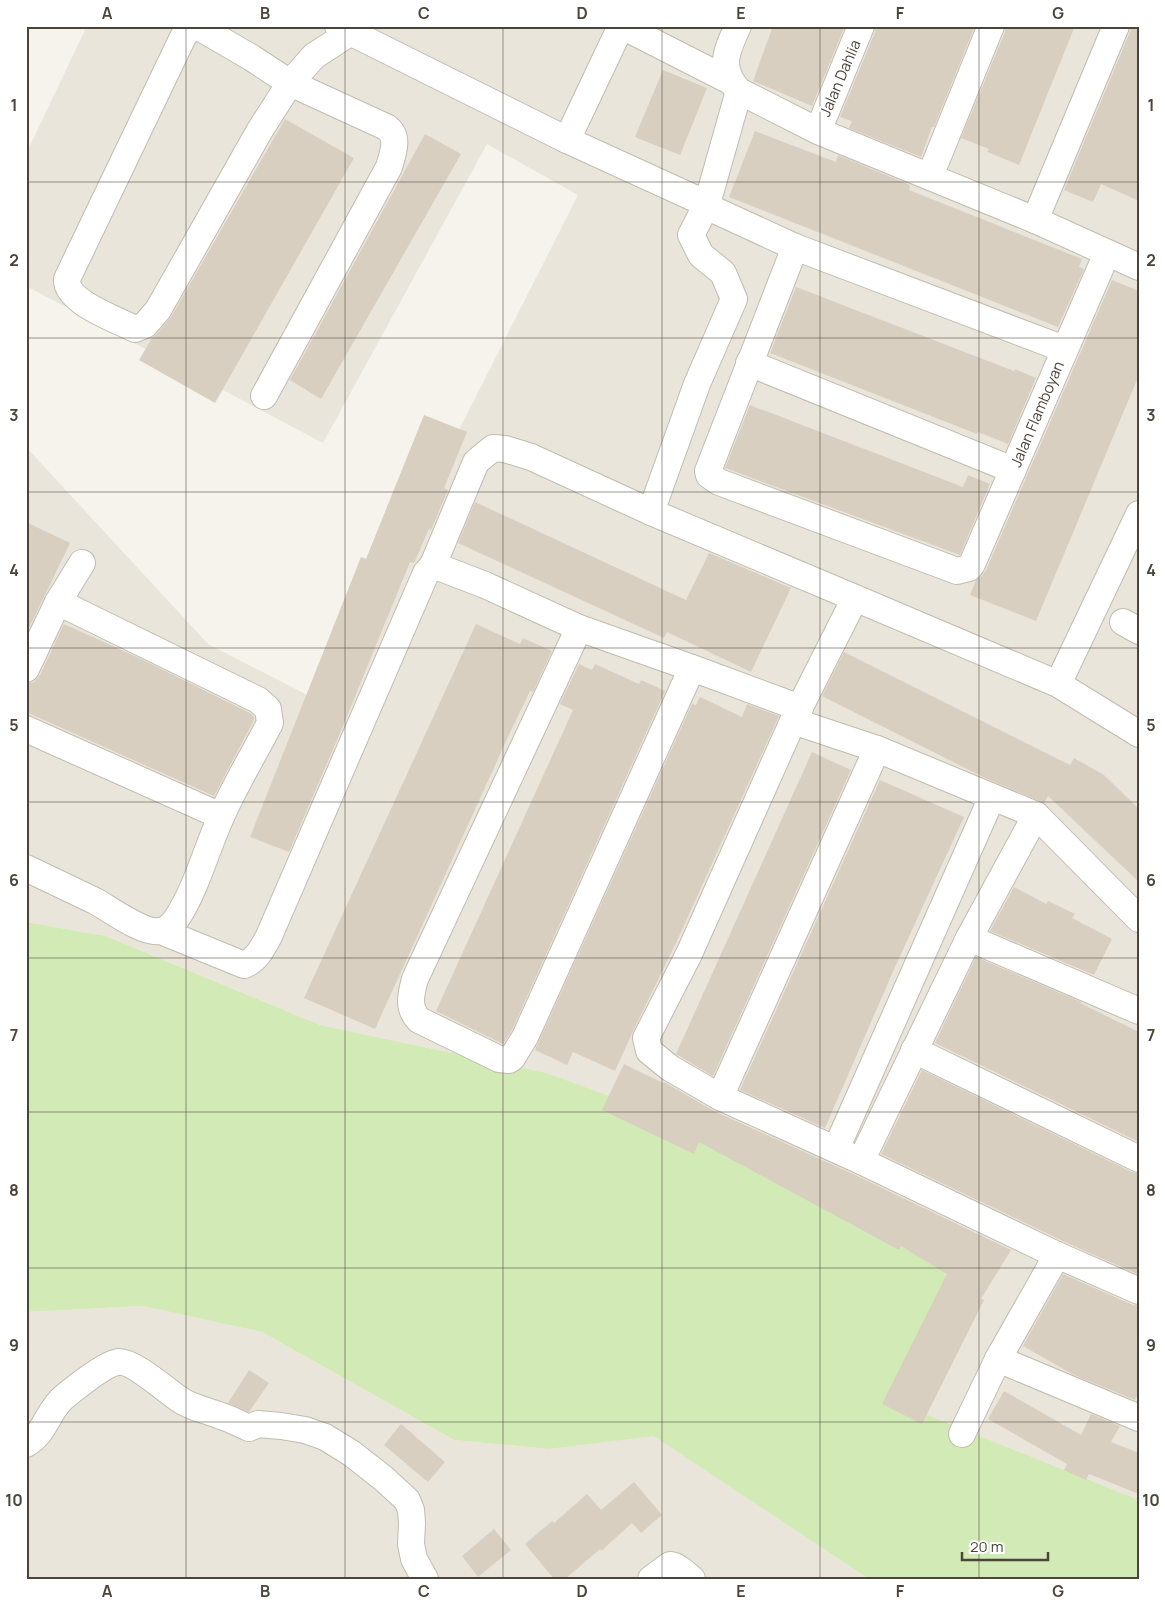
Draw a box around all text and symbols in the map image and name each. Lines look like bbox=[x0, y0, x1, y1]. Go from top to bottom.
text: A bbox=[102, 2, 113, 24]
text: B bbox=[260, 2, 270, 24]
text: C bbox=[418, 2, 430, 24]
text: D bbox=[576, 2, 588, 24]
text: E bbox=[736, 2, 746, 24]
text: F bbox=[896, 2, 905, 24]
text: G bbox=[1052, 2, 1064, 24]
street label: Jalan Dahlia bbox=[814, 36, 866, 120]
text: 1 bbox=[10, 94, 18, 116]
text: 1 bbox=[1147, 94, 1155, 116]
text: 2 bbox=[9, 249, 19, 271]
text: 2 bbox=[1146, 249, 1156, 271]
street label: Jalan Flamboyan bbox=[1005, 358, 1069, 470]
text: 3 bbox=[9, 404, 19, 426]
text: 3 bbox=[1146, 404, 1156, 426]
text: 4 bbox=[9, 559, 19, 581]
text: 4 bbox=[1146, 559, 1156, 581]
text: 5 bbox=[9, 714, 19, 736]
text: 5 bbox=[1146, 714, 1156, 736]
text: 6 bbox=[9, 869, 19, 891]
text: 6 bbox=[1146, 869, 1156, 891]
text: 7 bbox=[10, 1024, 18, 1046]
text: 7 bbox=[1147, 1024, 1155, 1046]
text: 8 bbox=[9, 1179, 19, 1201]
text: 8 bbox=[1146, 1179, 1156, 1201]
text: 9 bbox=[9, 1334, 19, 1356]
text: 9 bbox=[1146, 1334, 1156, 1356]
text: 10 bbox=[5, 1489, 23, 1511]
text: 10 bbox=[1142, 1489, 1160, 1511]
scale bar bbox=[962, 1530, 1049, 1562]
text: 20 m bbox=[970, 1536, 1003, 1557]
text: A bbox=[102, 1580, 113, 1602]
text: B bbox=[260, 1580, 270, 1602]
text: C bbox=[418, 1580, 430, 1602]
text: D bbox=[576, 1580, 588, 1602]
text: E bbox=[736, 1580, 746, 1602]
text: F bbox=[896, 1580, 905, 1602]
text: G bbox=[1052, 1580, 1064, 1602]

